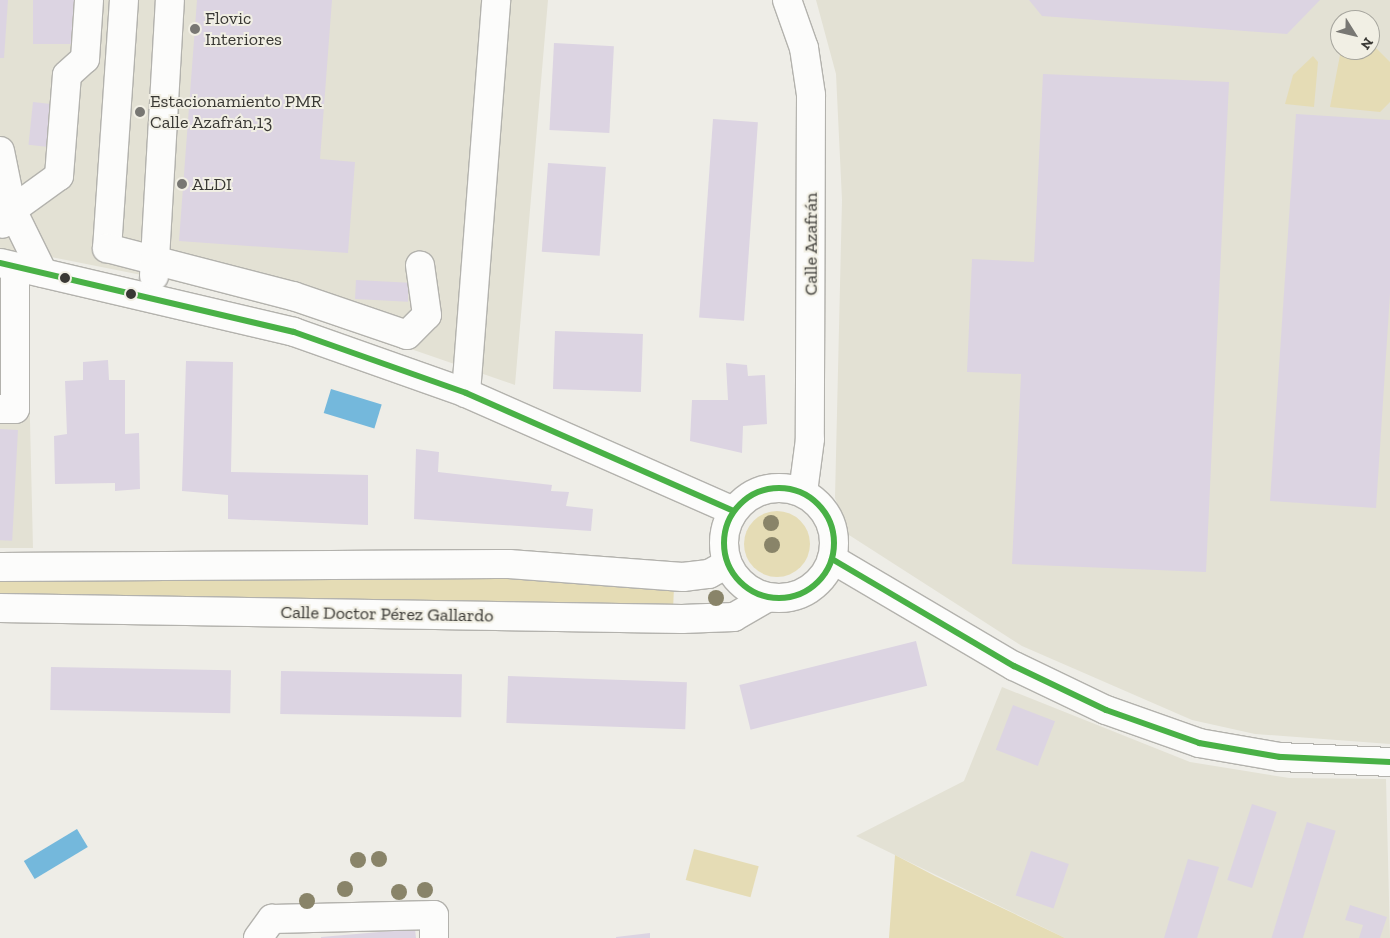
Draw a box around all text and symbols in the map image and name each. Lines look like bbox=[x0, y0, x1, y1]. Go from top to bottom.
place label: Flovic Interiores bbox=[205, 8, 282, 50]
north arrow bbox=[1330, 10, 1380, 60]
marker: Flovic Interiores bbox=[189, 23, 201, 35]
text: N bbox=[1357, 34, 1377, 53]
place label: Estacionamiento PMR Calle Azafrán,13 bbox=[150, 91, 322, 134]
marker: Estacionamiento PMR Calle Azafrán,13 bbox=[134, 106, 146, 118]
place label: ALDI bbox=[192, 173, 232, 195]
marker: ALDI bbox=[176, 178, 188, 190]
street label: Calle Azafrán bbox=[800, 192, 822, 296]
unlabelled marker bbox=[60, 273, 70, 283]
unlabelled marker bbox=[126, 289, 136, 299]
street label: Calle Doctor Pérez Gallardo bbox=[280, 601, 494, 627]

